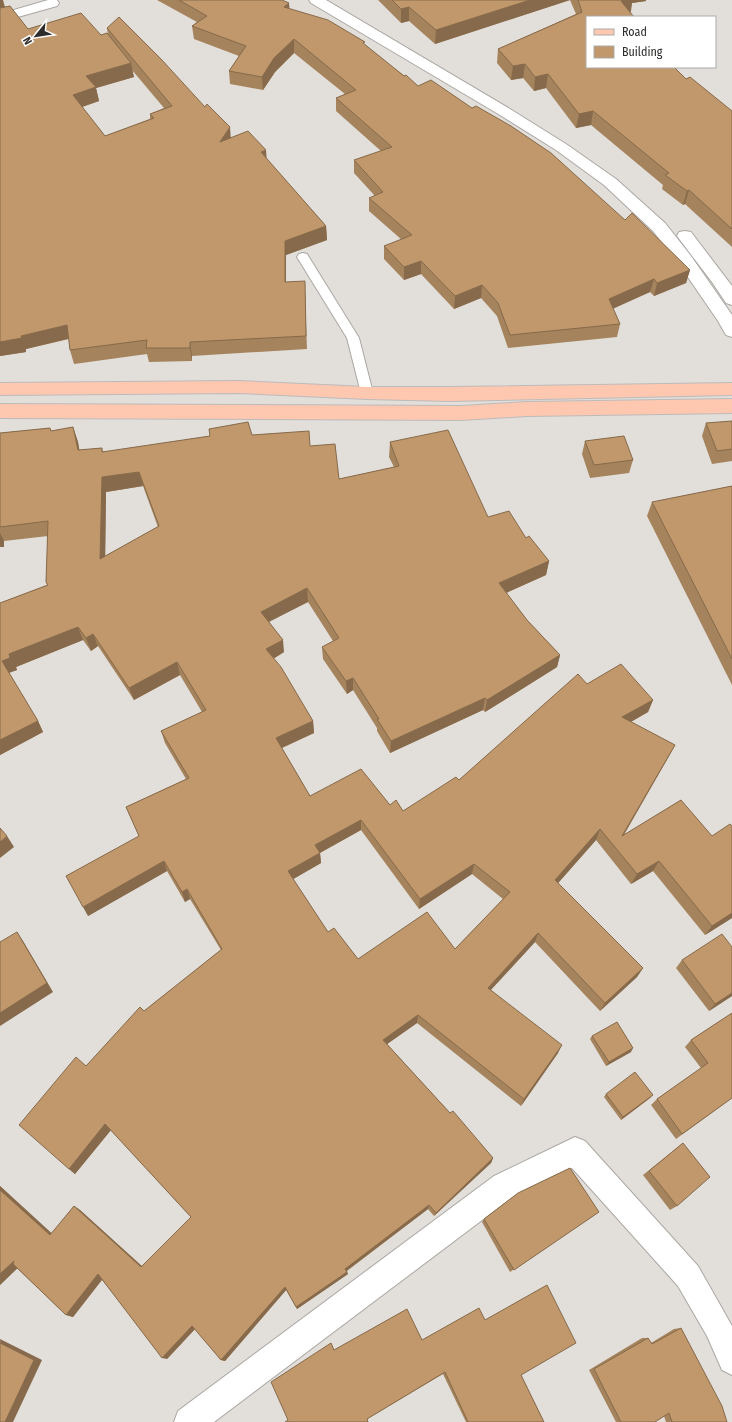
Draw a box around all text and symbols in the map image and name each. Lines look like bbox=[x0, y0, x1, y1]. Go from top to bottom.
north arrow bbox=[16, 16, 56, 56]
legend bbox=[586, 16, 716, 68]
text: Road bbox=[622, 25, 647, 39]
text: N bbox=[20, 35, 35, 47]
text: Building bbox=[622, 45, 663, 59]

